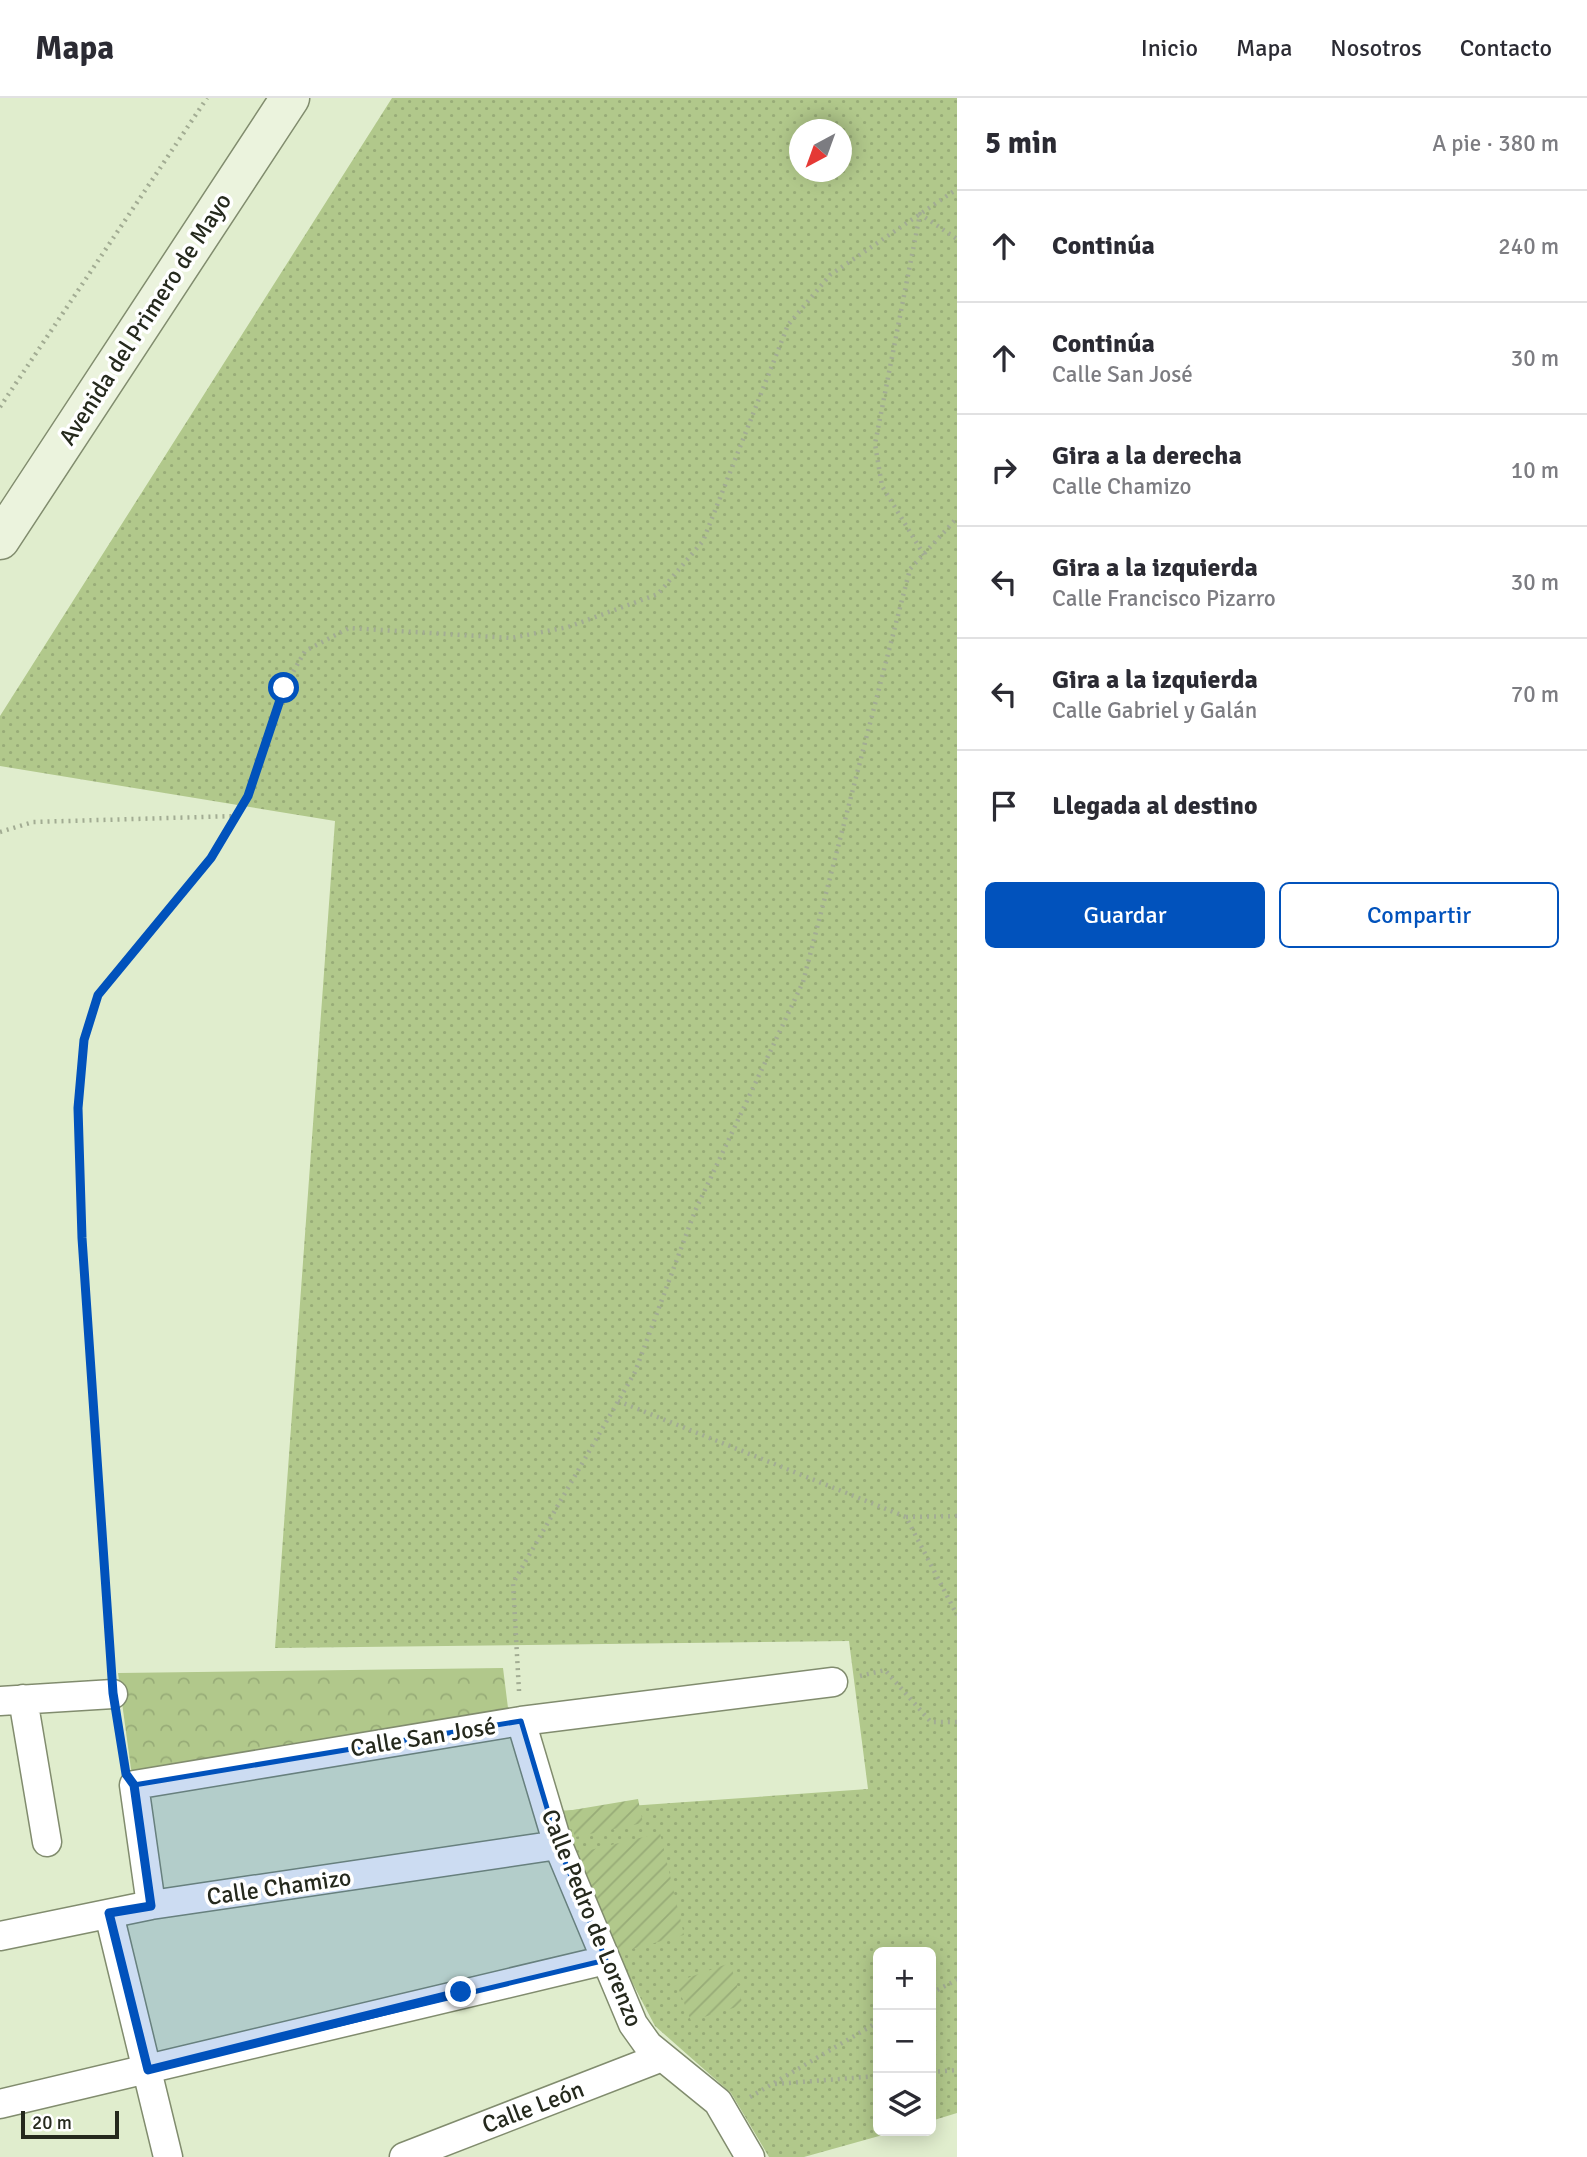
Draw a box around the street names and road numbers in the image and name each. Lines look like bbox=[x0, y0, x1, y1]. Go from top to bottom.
street label: Avenida del Primero de Mayo bbox=[52, 187, 238, 451]
street label: Calle San José bbox=[348, 1711, 498, 1763]
street label: Calle Pedro de Lorenzo bbox=[535, 1805, 649, 2031]
street label: Calle Chamizo bbox=[205, 1862, 353, 1912]
street label: Calle León bbox=[478, 2074, 588, 2140]

